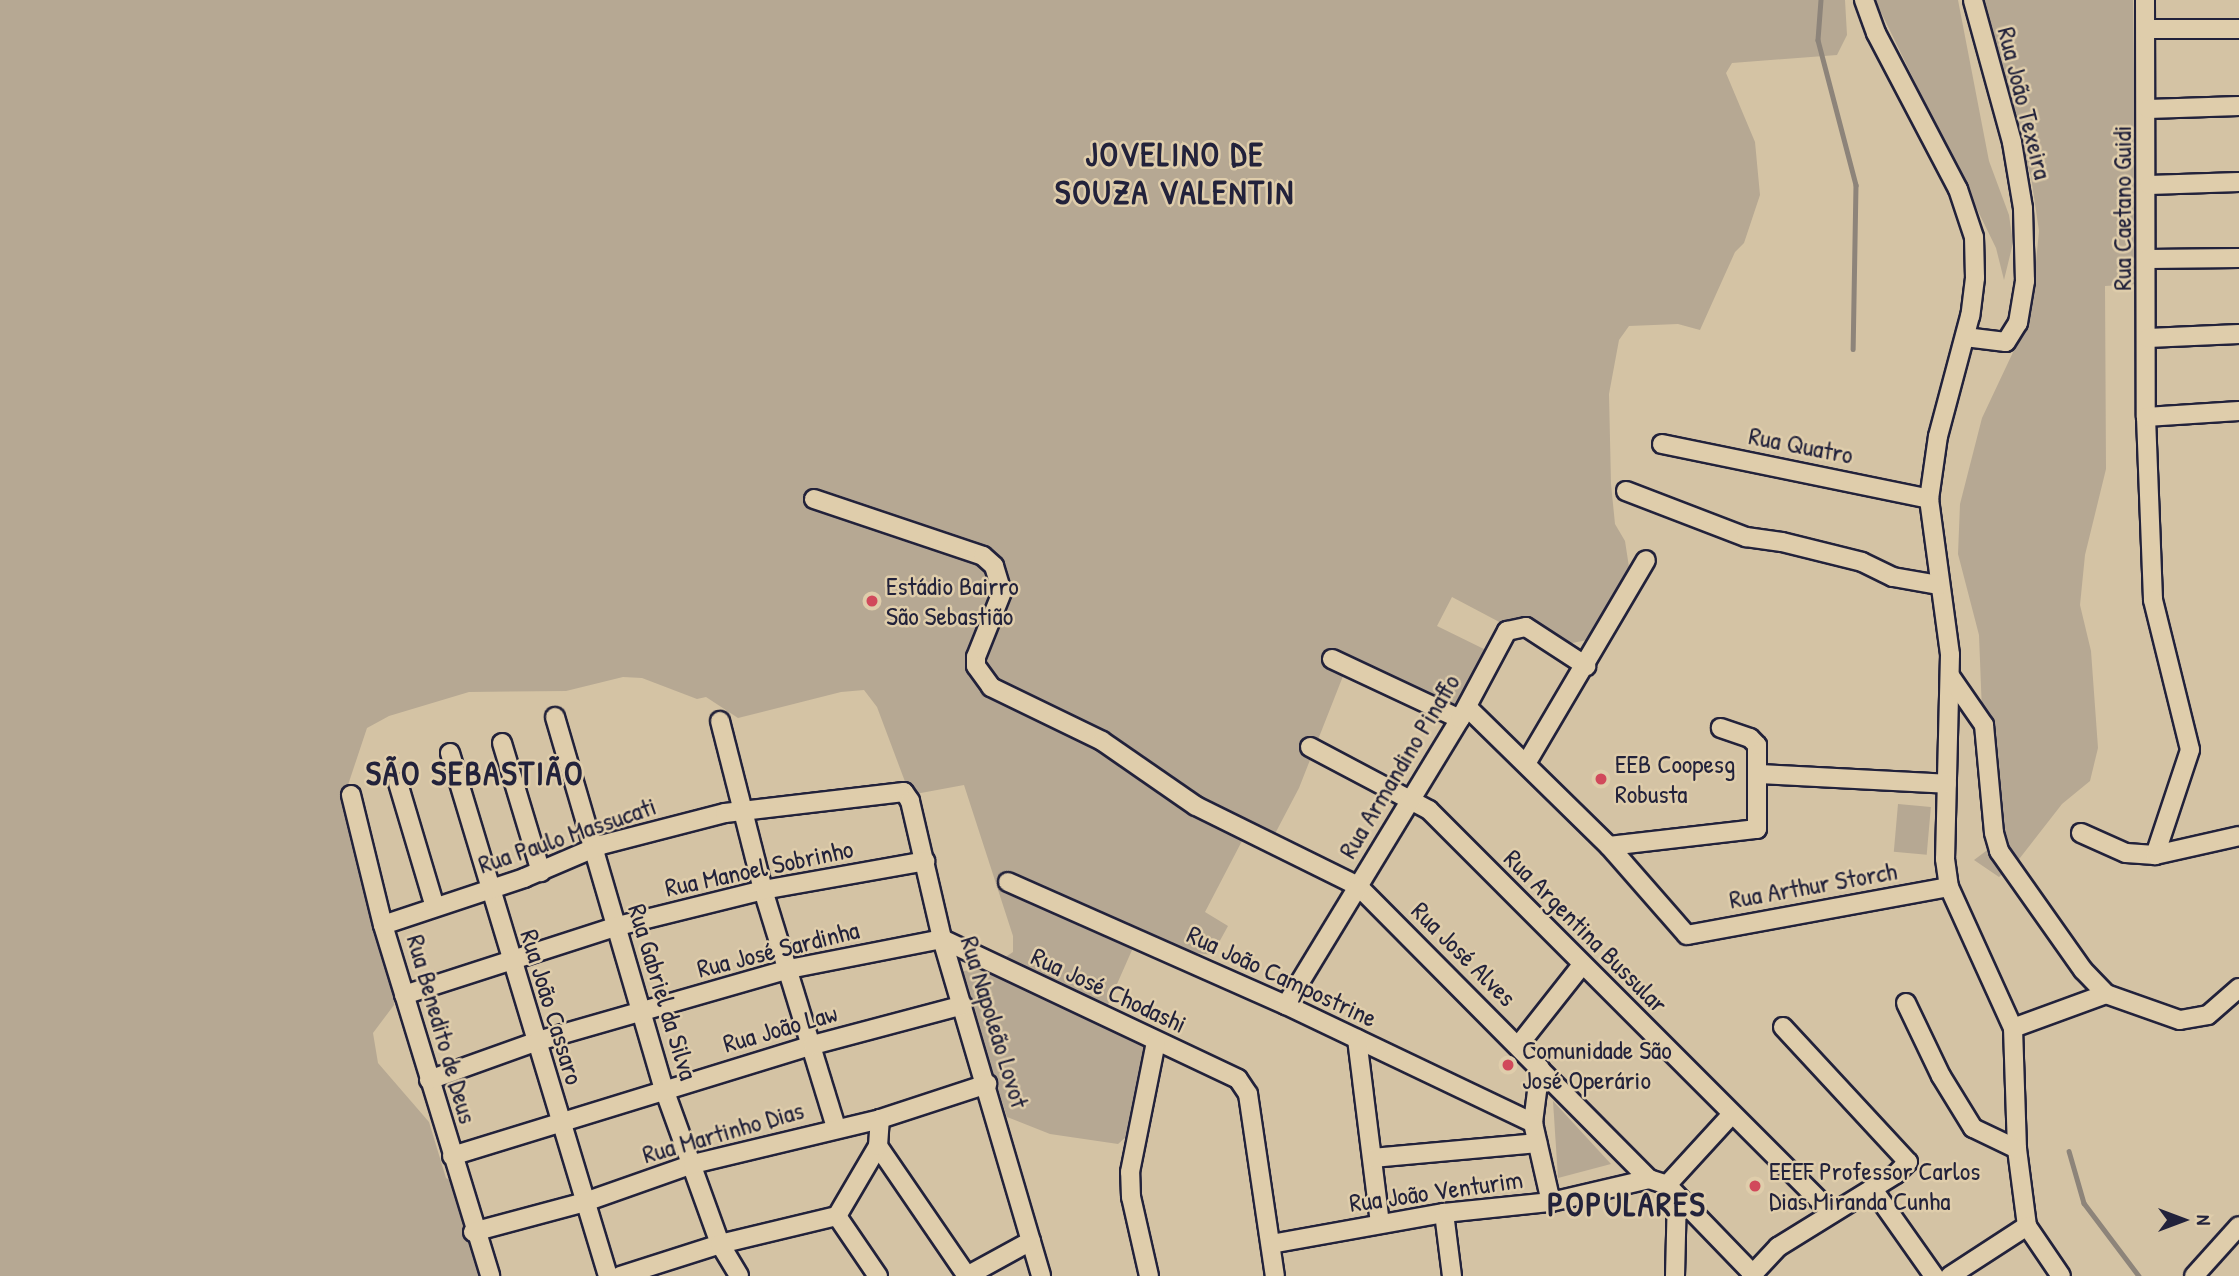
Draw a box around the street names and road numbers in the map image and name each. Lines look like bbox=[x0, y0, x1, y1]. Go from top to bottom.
street label: Rua João Texeira bbox=[1991, 24, 2059, 182]
street label: Rua Caetano Guidi bbox=[2106, 125, 2138, 291]
street label: Rua Quatro bbox=[1746, 420, 1856, 470]
street label: Rua Armandino Pinaffo bbox=[1332, 668, 1466, 864]
street label: Rua Paulo Massucati bbox=[474, 790, 660, 880]
street label: Rua Manoel Sobrinho bbox=[662, 833, 856, 903]
street label: Rua Argentina Bussular bbox=[1498, 843, 1674, 1019]
street label: Rua Arthur Storch bbox=[1727, 855, 1899, 915]
street label: Rua José Alves bbox=[1405, 895, 1523, 1013]
street label: Rua Gabriel da Silva bbox=[621, 900, 705, 1084]
street label: Rua José Sardinha bbox=[694, 914, 862, 984]
street label: Rua João Campostrine bbox=[1182, 918, 1382, 1034]
street label: Rua João Cassaro bbox=[514, 926, 590, 1088]
street label: Rua Benedito de Deus bbox=[400, 931, 484, 1127]
street label: Rua Napoleão Lovot bbox=[954, 932, 1036, 1112]
street label: Rua José Chodashi bbox=[1026, 940, 1192, 1040]
street label: Rua João Law bbox=[719, 997, 841, 1059]
street label: Rua Martinho Dias bbox=[639, 1094, 807, 1170]
street label: Rua João Venturim bbox=[1347, 1163, 1525, 1219]

